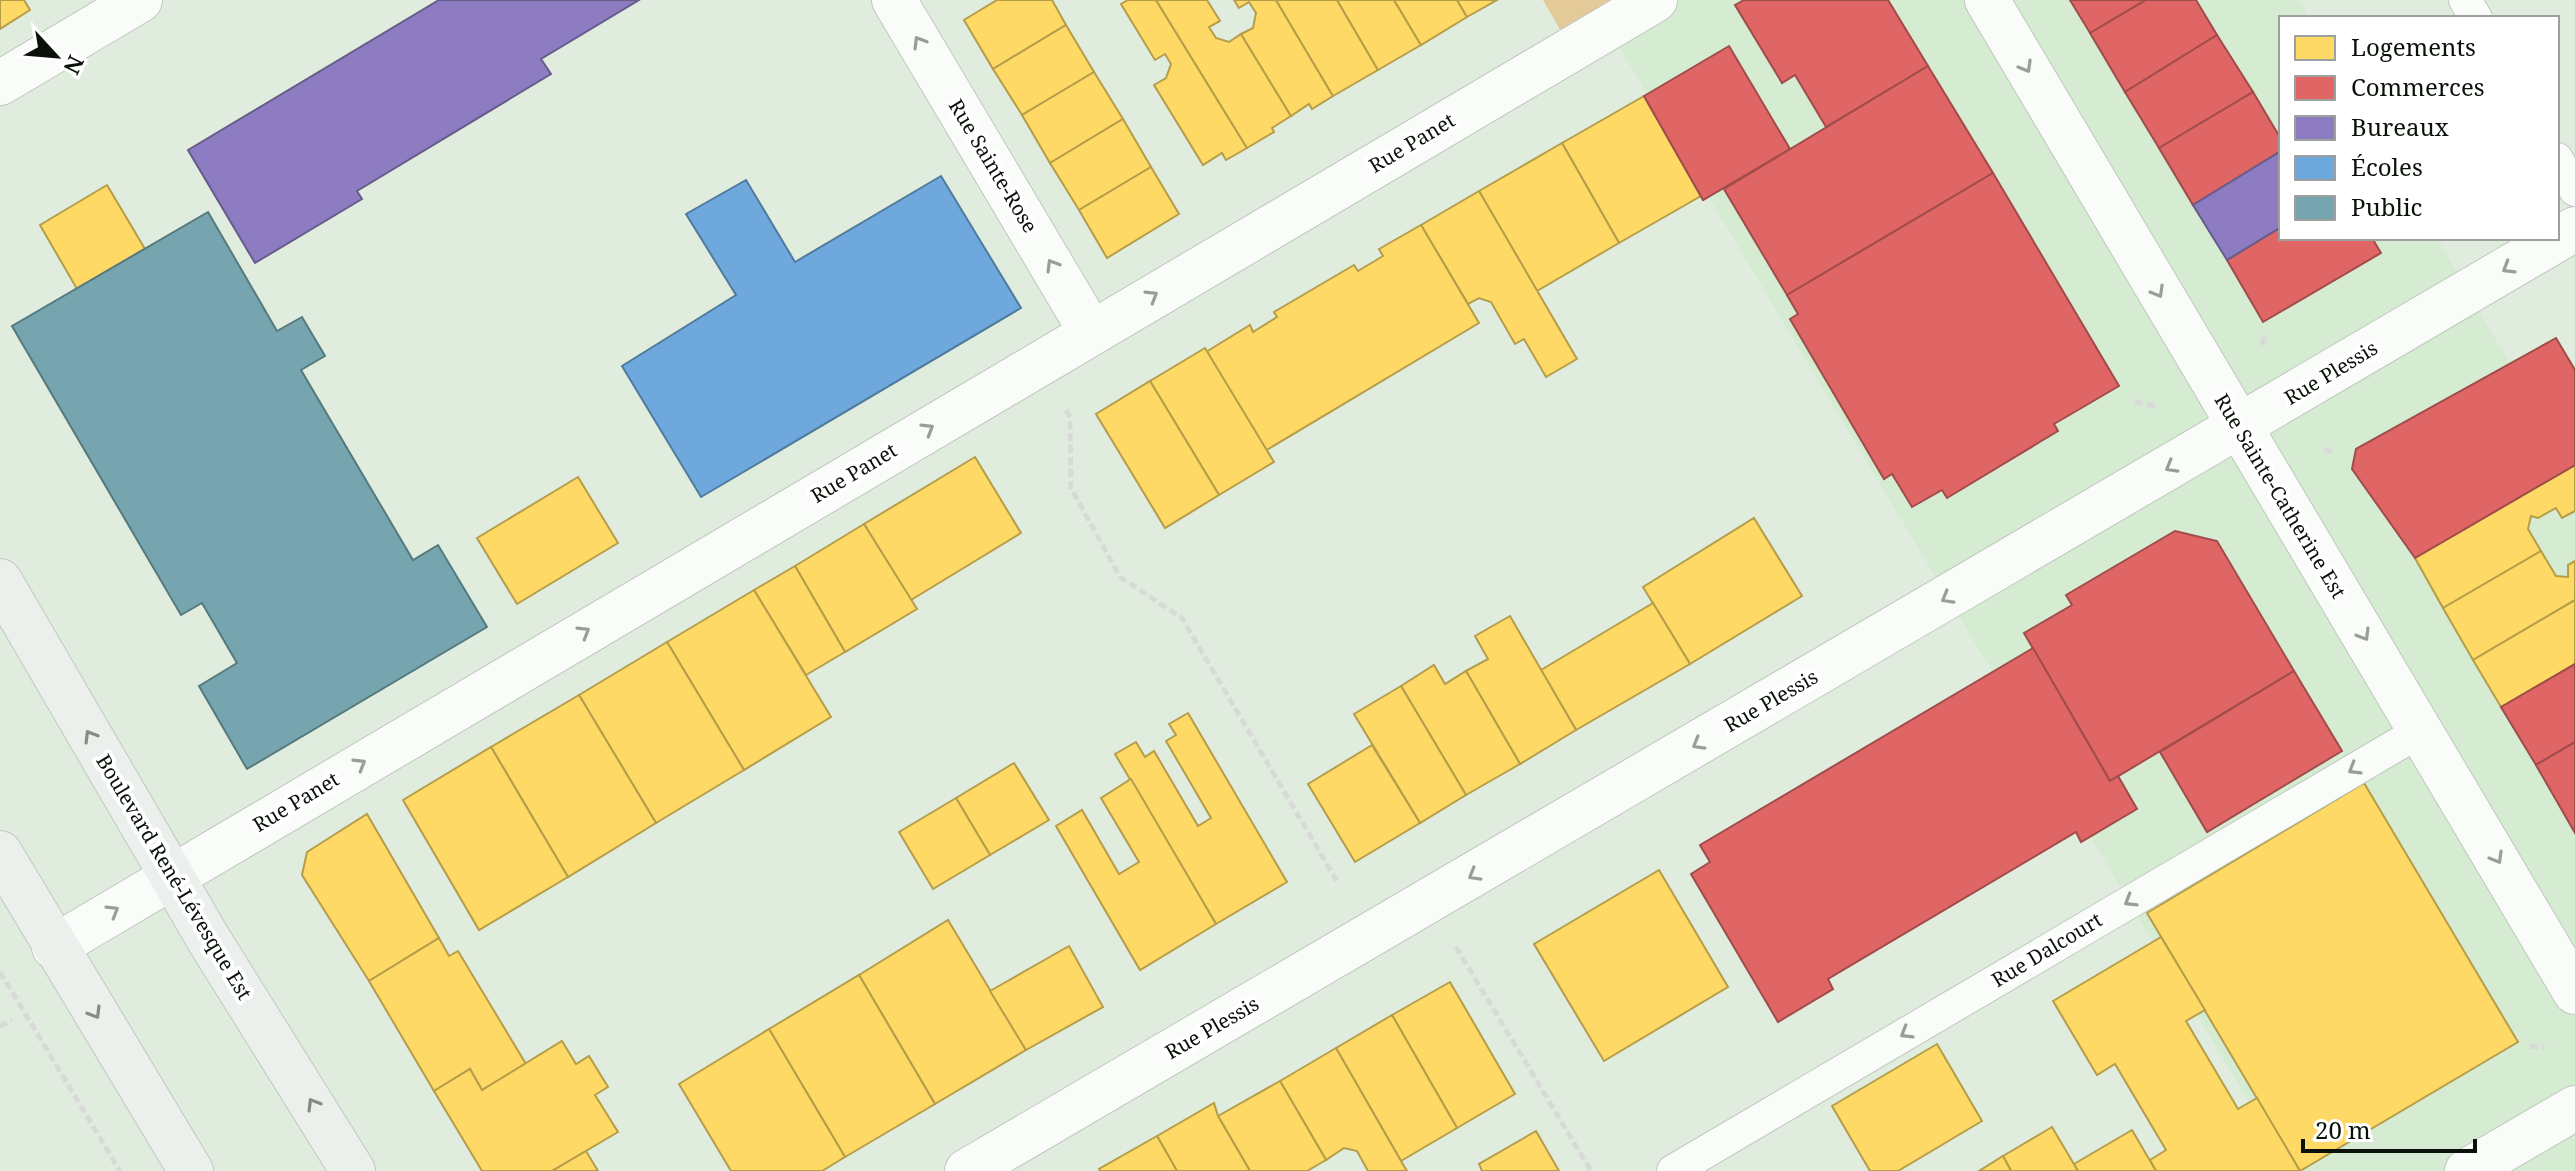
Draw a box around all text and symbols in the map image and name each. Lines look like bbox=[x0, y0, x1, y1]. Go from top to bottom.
north arrow bbox=[16, 16, 96, 96]
legend bbox=[2279, 16, 2559, 240]
text: Logements bbox=[2351, 30, 2476, 63]
one-way arrow bbox=[913, 36, 929, 51]
text: N bbox=[58, 51, 92, 80]
one-way arrow bbox=[2017, 58, 2032, 73]
text: Commerces bbox=[2351, 70, 2485, 103]
street label: Rue Sainte-Rose bbox=[943, 94, 1044, 238]
street label: Rue Panet bbox=[1364, 106, 1460, 179]
text: Bureaux bbox=[2351, 110, 2449, 143]
text: Écoles bbox=[2351, 150, 2423, 183]
text: Public bbox=[2351, 190, 2422, 223]
one-way arrow bbox=[1046, 259, 1062, 274]
one-way arrow bbox=[2502, 259, 2517, 274]
one-way arrow bbox=[2148, 283, 2164, 297]
one-way arrow bbox=[1143, 291, 1158, 306]
street label: Rue Plessis bbox=[2279, 334, 2382, 411]
street label: Rue Sainte-Catherine Est bbox=[2209, 388, 2352, 603]
one-way arrow bbox=[920, 423, 934, 438]
street label: Rue Panet bbox=[806, 436, 902, 509]
one-way arrow bbox=[2165, 457, 2180, 472]
one-way arrow bbox=[1941, 588, 1956, 604]
one-way arrow bbox=[575, 626, 590, 642]
one-way arrow bbox=[2354, 626, 2369, 641]
street label: Rue Plessis bbox=[1719, 663, 1823, 738]
one-way arrow bbox=[84, 730, 100, 745]
one-way arrow bbox=[1692, 734, 1707, 749]
street label: Boulevard René-Lévesque Est bbox=[90, 749, 258, 1004]
one-way arrow bbox=[351, 759, 366, 774]
one-way arrow bbox=[2348, 759, 2363, 775]
street label: Rue Panet bbox=[248, 765, 344, 838]
one-way arrow bbox=[2487, 849, 2503, 864]
one-way arrow bbox=[1468, 865, 1483, 881]
one-way arrow bbox=[2124, 891, 2139, 907]
one-way arrow bbox=[104, 905, 119, 921]
street label: Rue Dalcourt bbox=[1987, 906, 2107, 993]
street label: Rue Plessis bbox=[1160, 990, 1264, 1065]
one-way arrow bbox=[85, 1004, 101, 1019]
one-way arrow bbox=[1901, 1023, 1915, 1039]
one-way arrow bbox=[308, 1098, 323, 1113]
scale bar bbox=[2303, 1103, 2475, 1153]
text: 20 m bbox=[2315, 1113, 2371, 1146]

